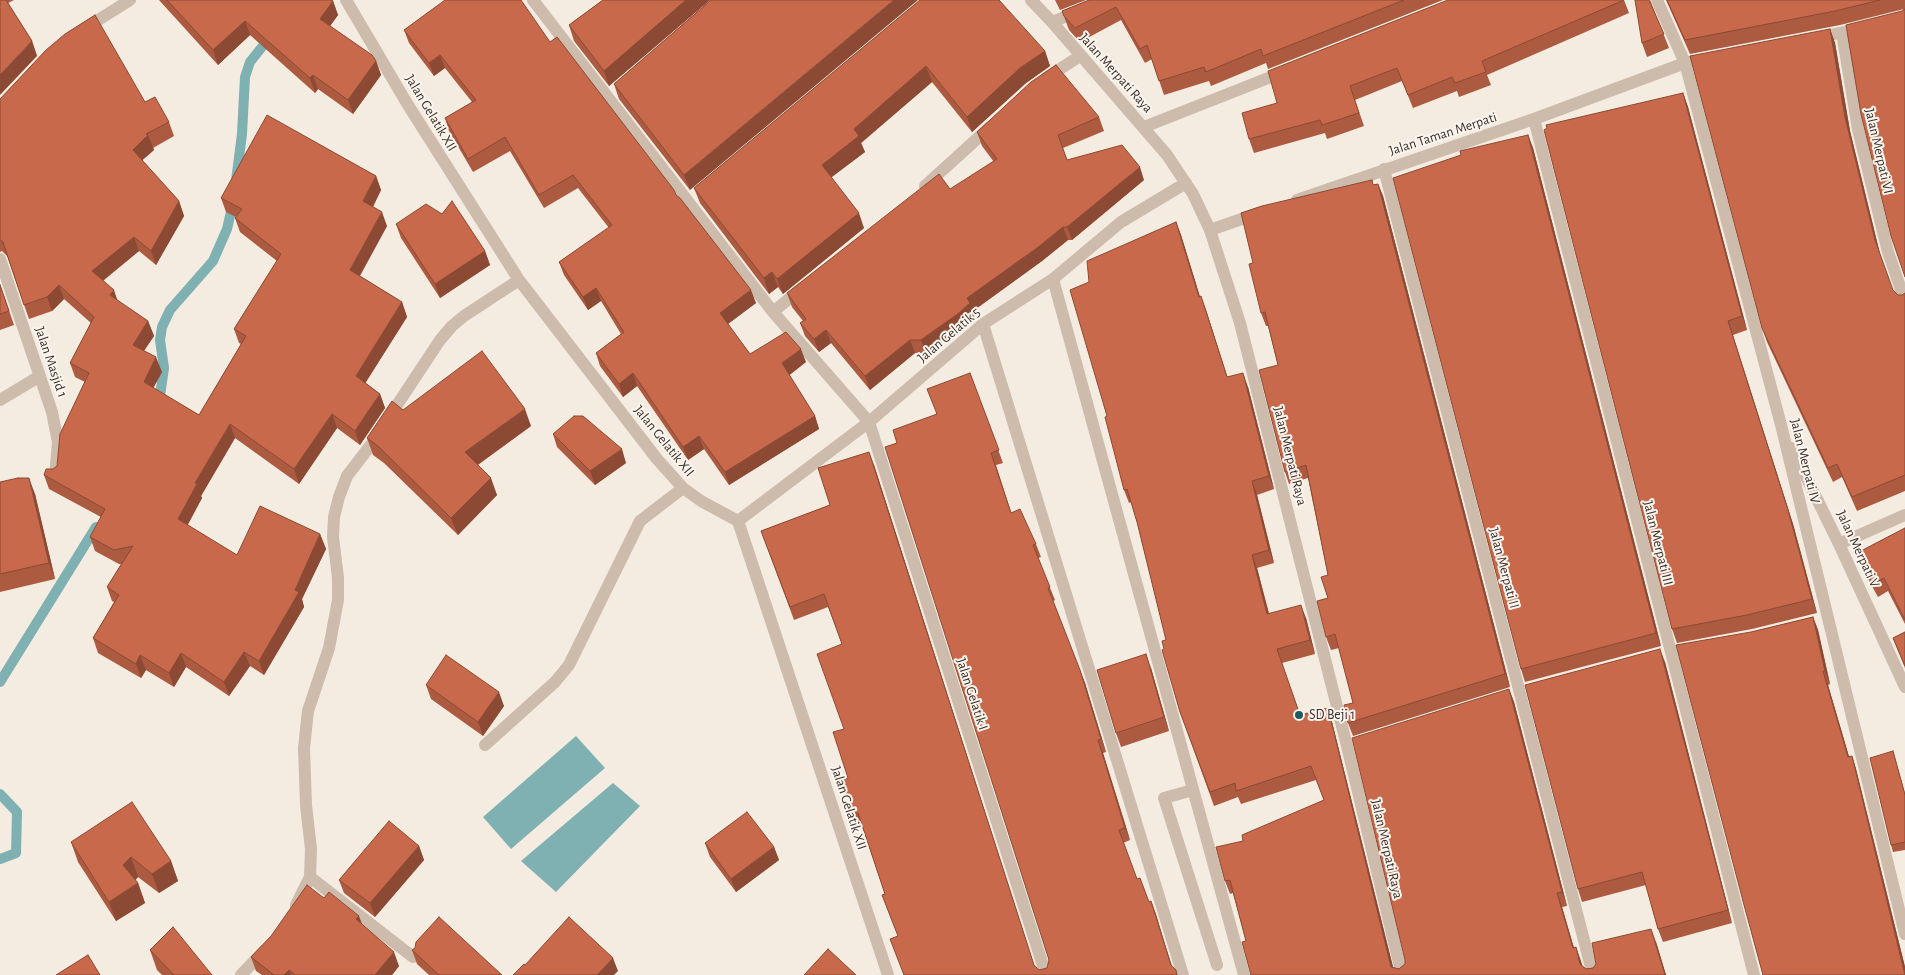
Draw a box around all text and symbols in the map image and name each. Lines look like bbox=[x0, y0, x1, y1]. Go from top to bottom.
street label: Jalan Merpati Raya bbox=[1076, 30, 1156, 116]
street label: Jalan Gelatik XII bbox=[401, 72, 461, 154]
street label: Jalan Merpati VI bbox=[1861, 107, 1897, 195]
street label: Jalan Taman Merpati bbox=[1387, 109, 1499, 159]
street label: Jalan Gelatik 5 bbox=[914, 304, 984, 366]
street label: Jalan Masjid 1 bbox=[31, 324, 71, 400]
street label: Jalan Gelatik XII bbox=[630, 402, 698, 480]
street label: Jalan Merpati Raya bbox=[1270, 405, 1310, 507]
street label: Jalan Merpati IV bbox=[1786, 417, 1824, 505]
street label: Jalan Merpati III bbox=[1639, 499, 1677, 587]
street label: Jalan Merpati V bbox=[1833, 508, 1883, 590]
street label: Jalan Merpati II bbox=[1485, 526, 1523, 610]
street label: Jalan Gelatik I bbox=[952, 656, 992, 732]
place label: SD Beji 1 bbox=[1309, 707, 1355, 723]
marker: SD Beji 1 bbox=[1293, 709, 1305, 721]
street label: Jalan Gelatik XII bbox=[828, 764, 870, 852]
street label: Jalan Merpati Raya bbox=[1367, 798, 1407, 900]

